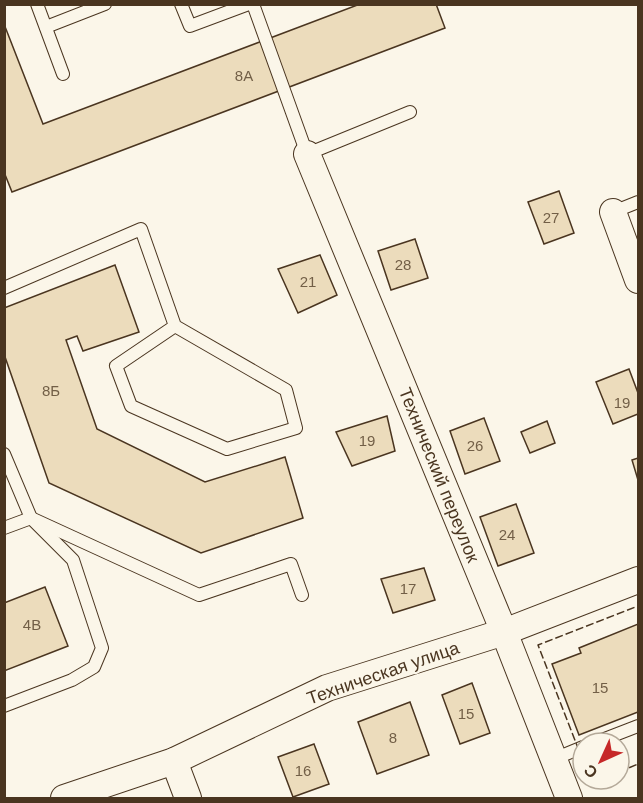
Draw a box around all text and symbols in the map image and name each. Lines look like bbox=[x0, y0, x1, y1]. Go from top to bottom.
house number: 8А bbox=[235, 67, 253, 84]
house number: 27 bbox=[543, 209, 559, 226]
house number: 28 bbox=[395, 256, 411, 273]
house number: 21 bbox=[300, 273, 316, 290]
house number: 8Б bbox=[42, 382, 60, 399]
street label: Технический переулок bbox=[395, 385, 483, 565]
house number: 19 bbox=[614, 394, 630, 411]
house number: 19 bbox=[359, 432, 375, 449]
house number: 26 bbox=[467, 437, 483, 454]
house number: 24 bbox=[499, 526, 515, 543]
house number: 17 bbox=[400, 580, 416, 597]
house number: 4В bbox=[23, 616, 41, 633]
street label: Техническая улица bbox=[304, 637, 463, 708]
house number: 15 bbox=[592, 679, 608, 696]
house number: 15 bbox=[458, 705, 474, 722]
house number: 8 bbox=[389, 729, 397, 746]
north arrow bbox=[571, 731, 631, 791]
text: С bbox=[580, 761, 601, 781]
house number: 16 bbox=[295, 762, 311, 779]

